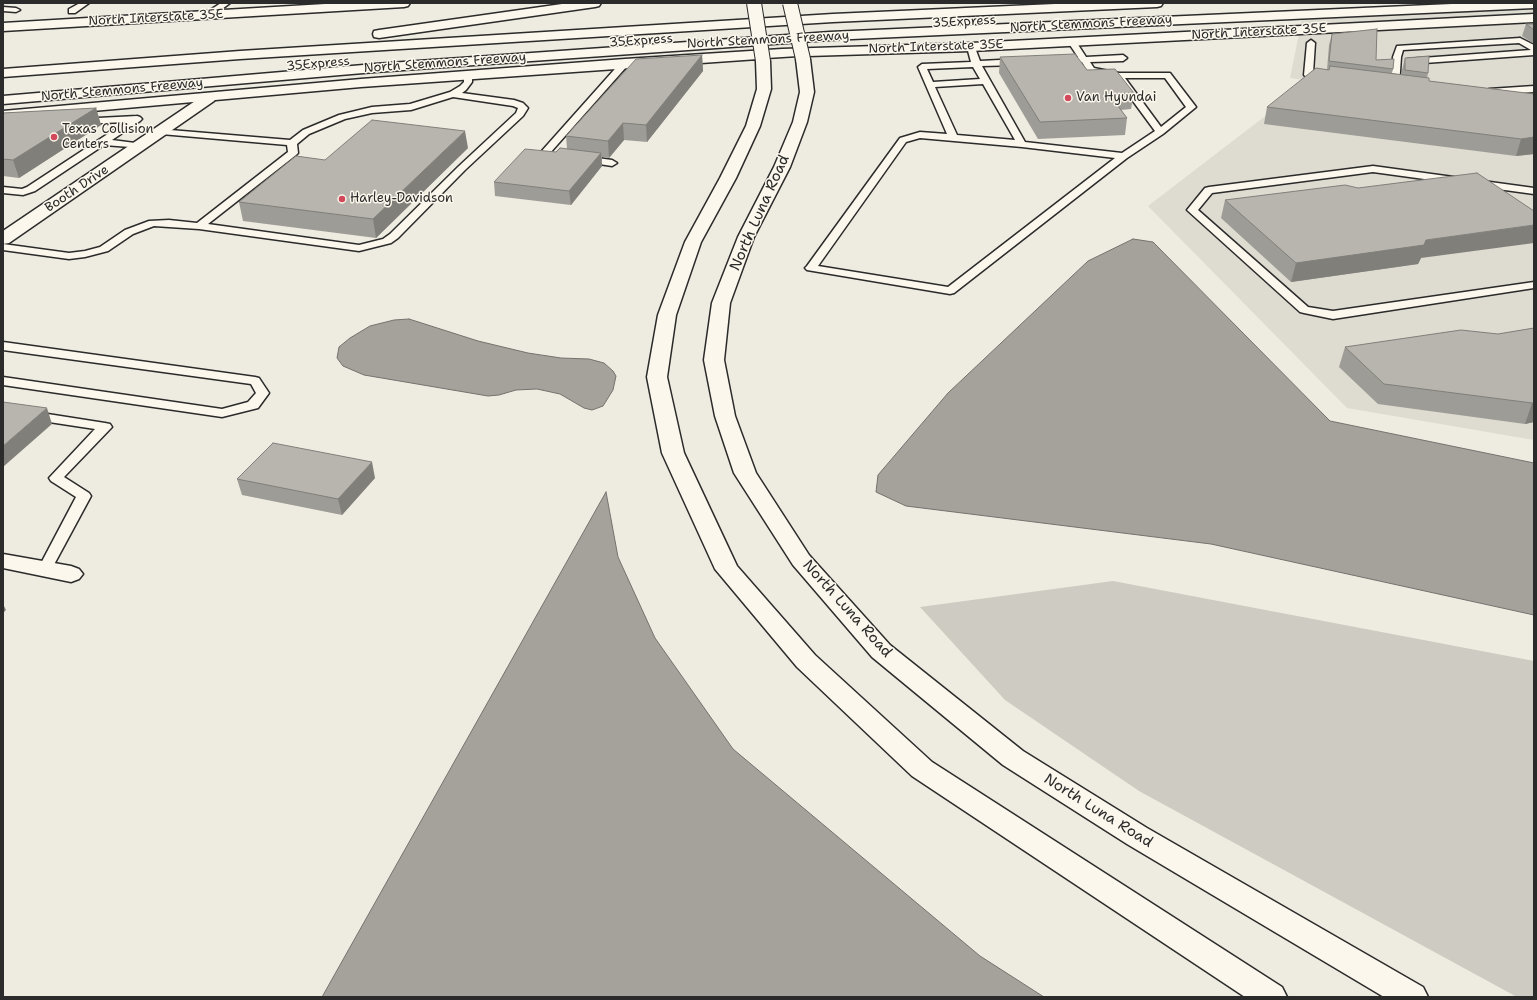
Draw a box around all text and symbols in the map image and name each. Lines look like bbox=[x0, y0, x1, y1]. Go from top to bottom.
street label: North Interstate 35E bbox=[88, 7, 224, 29]
street label: North Stemmons Freeway bbox=[1009, 12, 1173, 36]
street label: 35Express bbox=[932, 13, 996, 31]
street label: North Interstate 35E bbox=[1191, 21, 1327, 43]
street label: North Stemmons Freeway bbox=[686, 28, 850, 52]
street label: 35Express bbox=[609, 31, 673, 51]
street label: North Interstate 35E bbox=[868, 37, 1004, 57]
street label: North Stemmons Freeway bbox=[363, 50, 527, 76]
street label: 35Express bbox=[285, 53, 351, 75]
street label: North Stemmons Freeway bbox=[40, 75, 204, 105]
place label: Van Hyundai bbox=[1076, 90, 1156, 106]
marker: Van Hyundai bbox=[1063, 93, 1073, 103]
place label: Texas Collision Centers bbox=[62, 122, 153, 153]
marker: Texas Collision Centers bbox=[49, 132, 59, 142]
street label: North Luna Road bbox=[726, 152, 794, 274]
street label: Booth Drive bbox=[42, 162, 112, 216]
place label: Harley-Davidson bbox=[350, 191, 453, 207]
marker: Harley-Davidson bbox=[337, 194, 347, 204]
street label: North Luna Road bbox=[798, 557, 896, 661]
street label: North Luna Road bbox=[1040, 770, 1156, 852]

